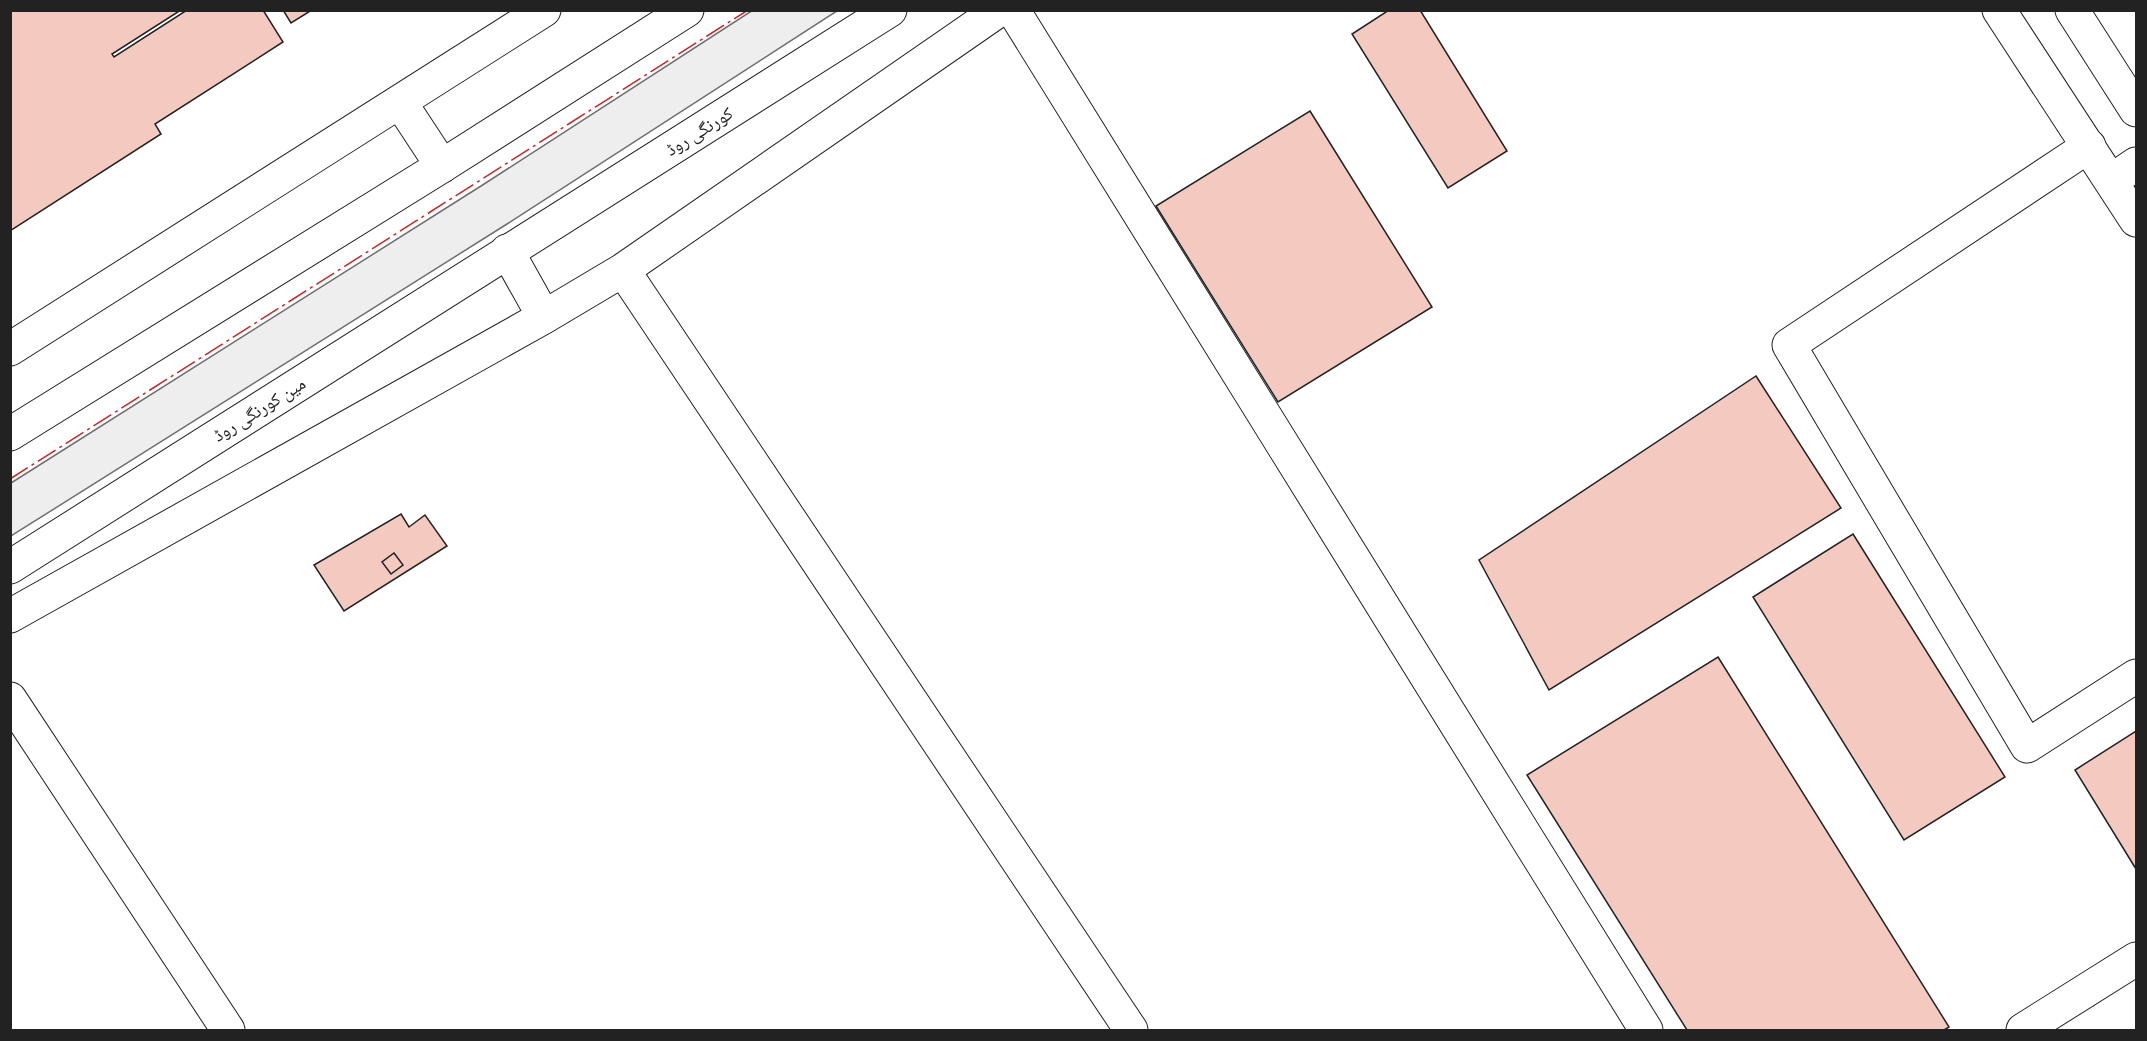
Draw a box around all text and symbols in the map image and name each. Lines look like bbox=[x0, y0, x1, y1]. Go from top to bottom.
street label: کورنگی روڈ bbox=[661, 102, 738, 161]
street label: مین کورنگی روڈ bbox=[209, 372, 310, 447]

